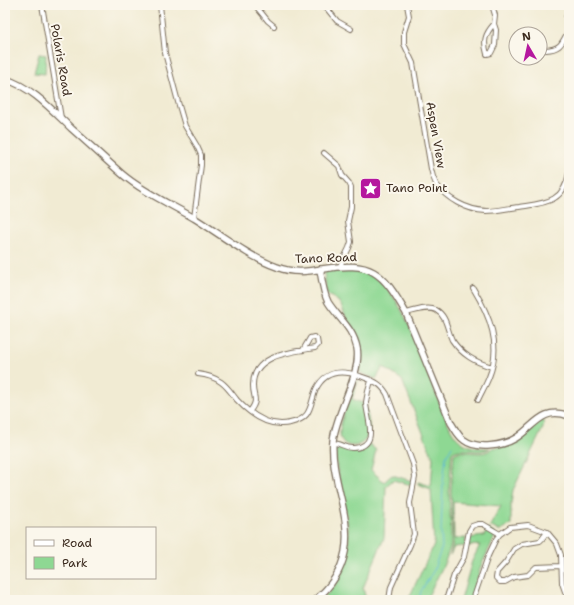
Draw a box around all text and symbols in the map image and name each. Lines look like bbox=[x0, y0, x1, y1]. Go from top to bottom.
street label: Polaris Road bbox=[47, 23, 75, 98]
north arrow bbox=[508, 26, 548, 66]
text: N bbox=[521, 28, 532, 45]
street label: Aspen View bbox=[422, 100, 450, 170]
place icon: Tano Point bbox=[357, 175, 383, 201]
place label: Tano Point bbox=[386, 180, 447, 196]
street label: Tano Road bbox=[295, 249, 358, 267]
legend bbox=[26, 527, 156, 579]
text: Road bbox=[62, 535, 93, 551]
text: Park bbox=[62, 555, 88, 571]

